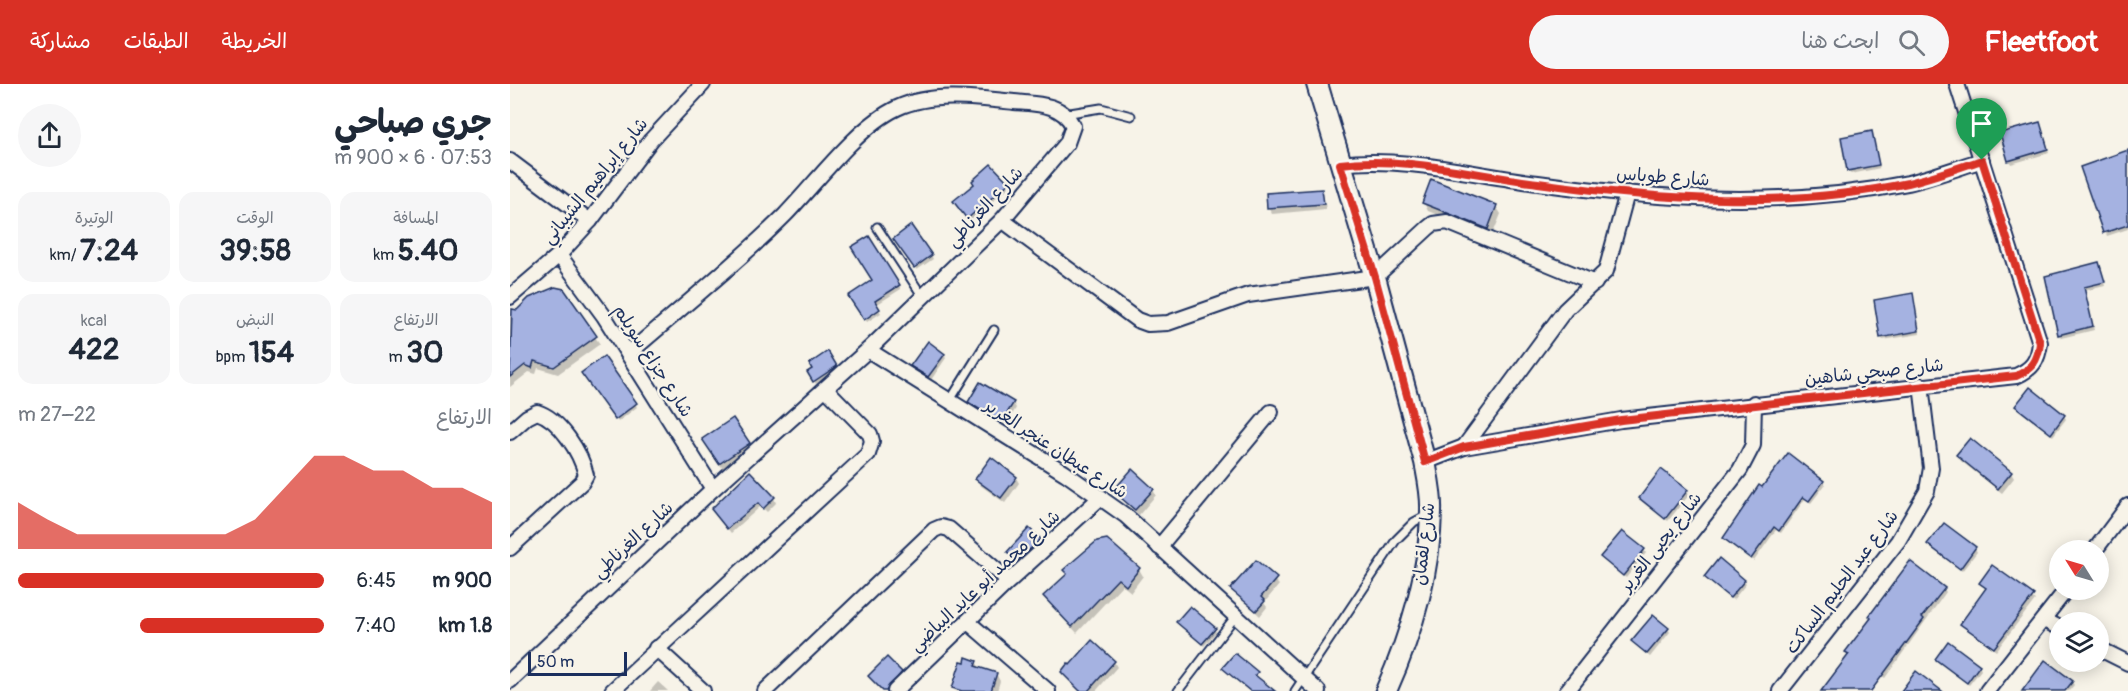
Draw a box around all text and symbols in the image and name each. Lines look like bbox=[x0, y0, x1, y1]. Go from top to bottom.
search box bbox=[1529, 15, 1949, 69]
text: Fleetfoot bbox=[1985, 25, 2098, 60]
icon: search bbox=[1895, 26, 1928, 59]
text: ابحث هنا bbox=[1801, 27, 1880, 55]
text: مشاركة bbox=[30, 28, 91, 55]
text: الطبقات bbox=[124, 28, 189, 55]
text: الخريطة bbox=[222, 28, 287, 55]
pin bbox=[1956, 98, 2007, 160]
text: جري صباحي bbox=[334, 102, 492, 143]
button: share bbox=[18, 104, 81, 167]
icon: arrive bbox=[1965, 107, 1998, 140]
street label: شارع إبراهيم الشيباني bbox=[537, 113, 656, 252]
text: 07:53 · 6 × 900 m bbox=[334, 145, 492, 170]
street label: شارع الغرناطي bbox=[942, 162, 1031, 255]
street label: شارع طوباس bbox=[1616, 162, 1710, 192]
text: الوتيرة bbox=[75, 208, 113, 228]
text: الوقت bbox=[236, 208, 274, 228]
text: المسافة bbox=[393, 208, 439, 228]
text: 7:24 bbox=[80, 232, 138, 269]
text: 39:58 bbox=[219, 232, 291, 269]
text: 5.40 bbox=[398, 232, 459, 269]
text: /km bbox=[50, 245, 80, 265]
text: km bbox=[373, 245, 398, 265]
street label: شارع جزاع سويلم bbox=[606, 300, 698, 423]
text: النبض bbox=[236, 310, 274, 330]
text: الارتفاع bbox=[394, 310, 438, 330]
text: kcal bbox=[81, 311, 107, 331]
text: 422 bbox=[69, 331, 119, 368]
text: 154 bbox=[249, 334, 294, 371]
text: 30 bbox=[406, 334, 443, 371]
text: bpm bbox=[216, 347, 249, 367]
text: m bbox=[389, 347, 406, 367]
street label: شارع صبحي شاهين bbox=[1803, 353, 1945, 395]
street label: شارع عبطان عنجر الغرير bbox=[978, 393, 1132, 504]
text: 22–27 m bbox=[18, 402, 96, 427]
text: الارتفاع bbox=[436, 405, 492, 430]
street label: شارع يحيى الغرير bbox=[1614, 487, 1707, 598]
street label: شارع الغرناطي bbox=[588, 497, 681, 586]
street label: شارع لقمان bbox=[1408, 501, 1440, 587]
street label: شارع محمد أبو عايد البياضي bbox=[905, 505, 1068, 660]
street label: شارع عبد الحليم الساكت bbox=[1780, 505, 1905, 660]
north arrow bbox=[2049, 540, 2109, 600]
map controls bbox=[2049, 540, 2109, 672]
text: 6:45 bbox=[357, 568, 396, 593]
text: 900 m bbox=[432, 568, 492, 593]
button: layers bbox=[2049, 612, 2109, 672]
text: 7:40 bbox=[355, 613, 396, 638]
text: 1.8 km bbox=[439, 613, 492, 638]
scale bar bbox=[528, 649, 627, 676]
text: 50 m bbox=[537, 652, 574, 672]

